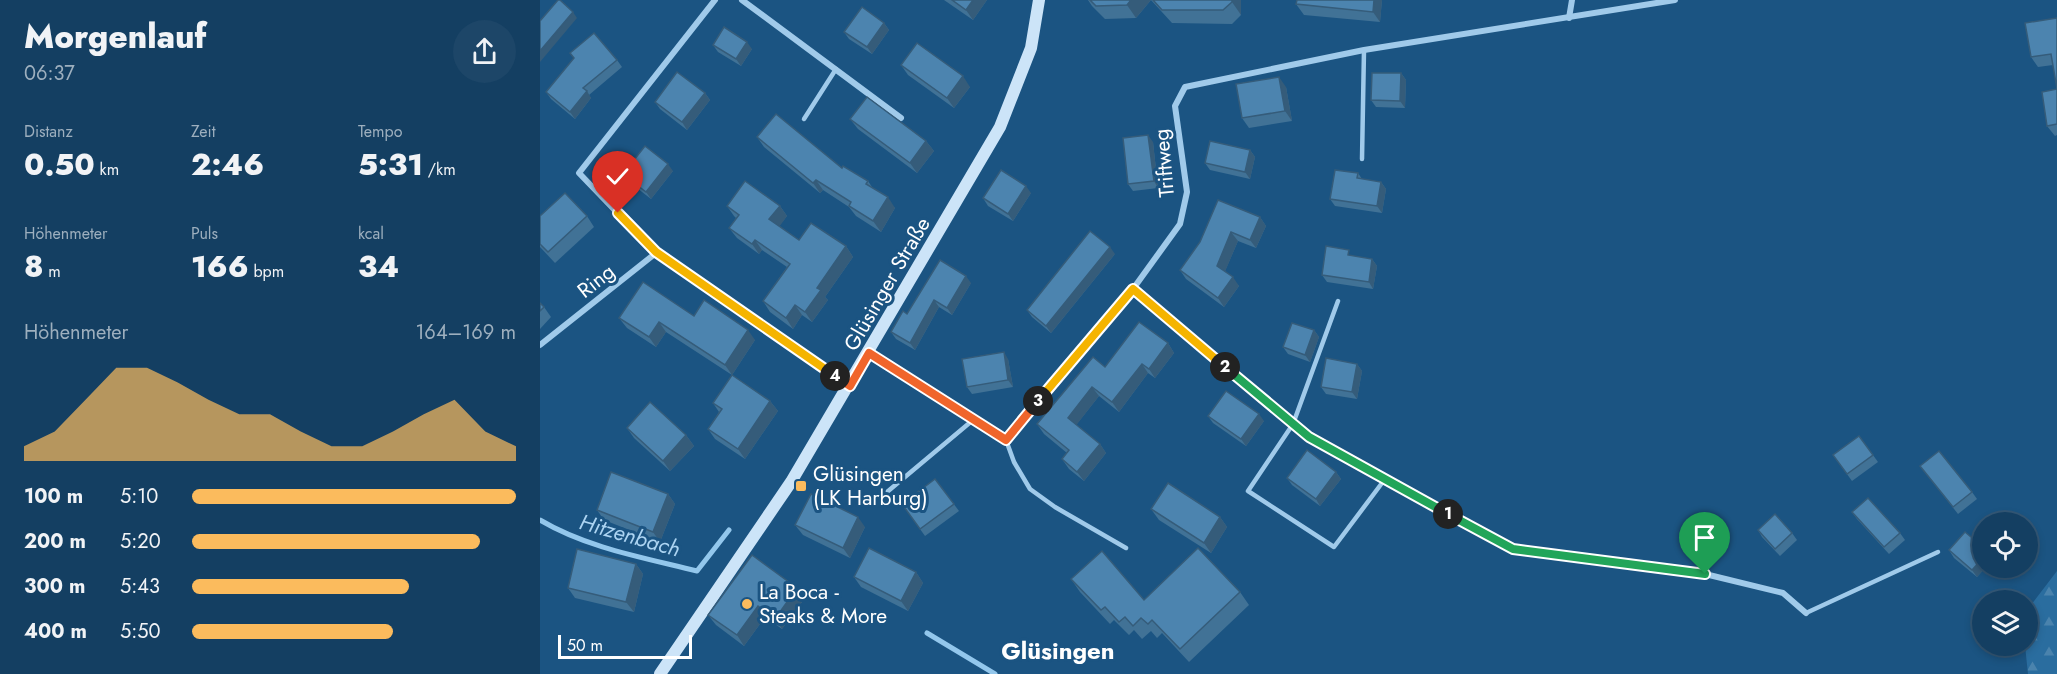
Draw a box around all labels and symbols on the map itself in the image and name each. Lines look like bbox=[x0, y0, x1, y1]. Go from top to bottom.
street label: Triftweg bbox=[1146, 128, 1182, 198]
pin bbox=[592, 151, 643, 213]
street label: Glüsinger Straße bbox=[837, 211, 938, 356]
street label: Ring bbox=[571, 257, 621, 305]
pin: 2 bbox=[1210, 352, 1240, 382]
pin: 4 bbox=[820, 361, 850, 391]
pin: 3 bbox=[1023, 386, 1053, 416]
place label: Glüsingen (LK Harburg) bbox=[813, 459, 928, 513]
marker: Glüsingen (LK Harburg) bbox=[794, 479, 808, 493]
pin: 1 bbox=[1433, 499, 1463, 529]
water label: Hitzenbach bbox=[576, 505, 684, 565]
pin bbox=[1679, 512, 1730, 574]
place label: La Boca - Steaks & More bbox=[759, 577, 887, 631]
marker: La Boca - Steaks & More bbox=[740, 597, 754, 611]
scale bar bbox=[558, 632, 692, 660]
district label: Glüsingen bbox=[1001, 633, 1115, 668]

